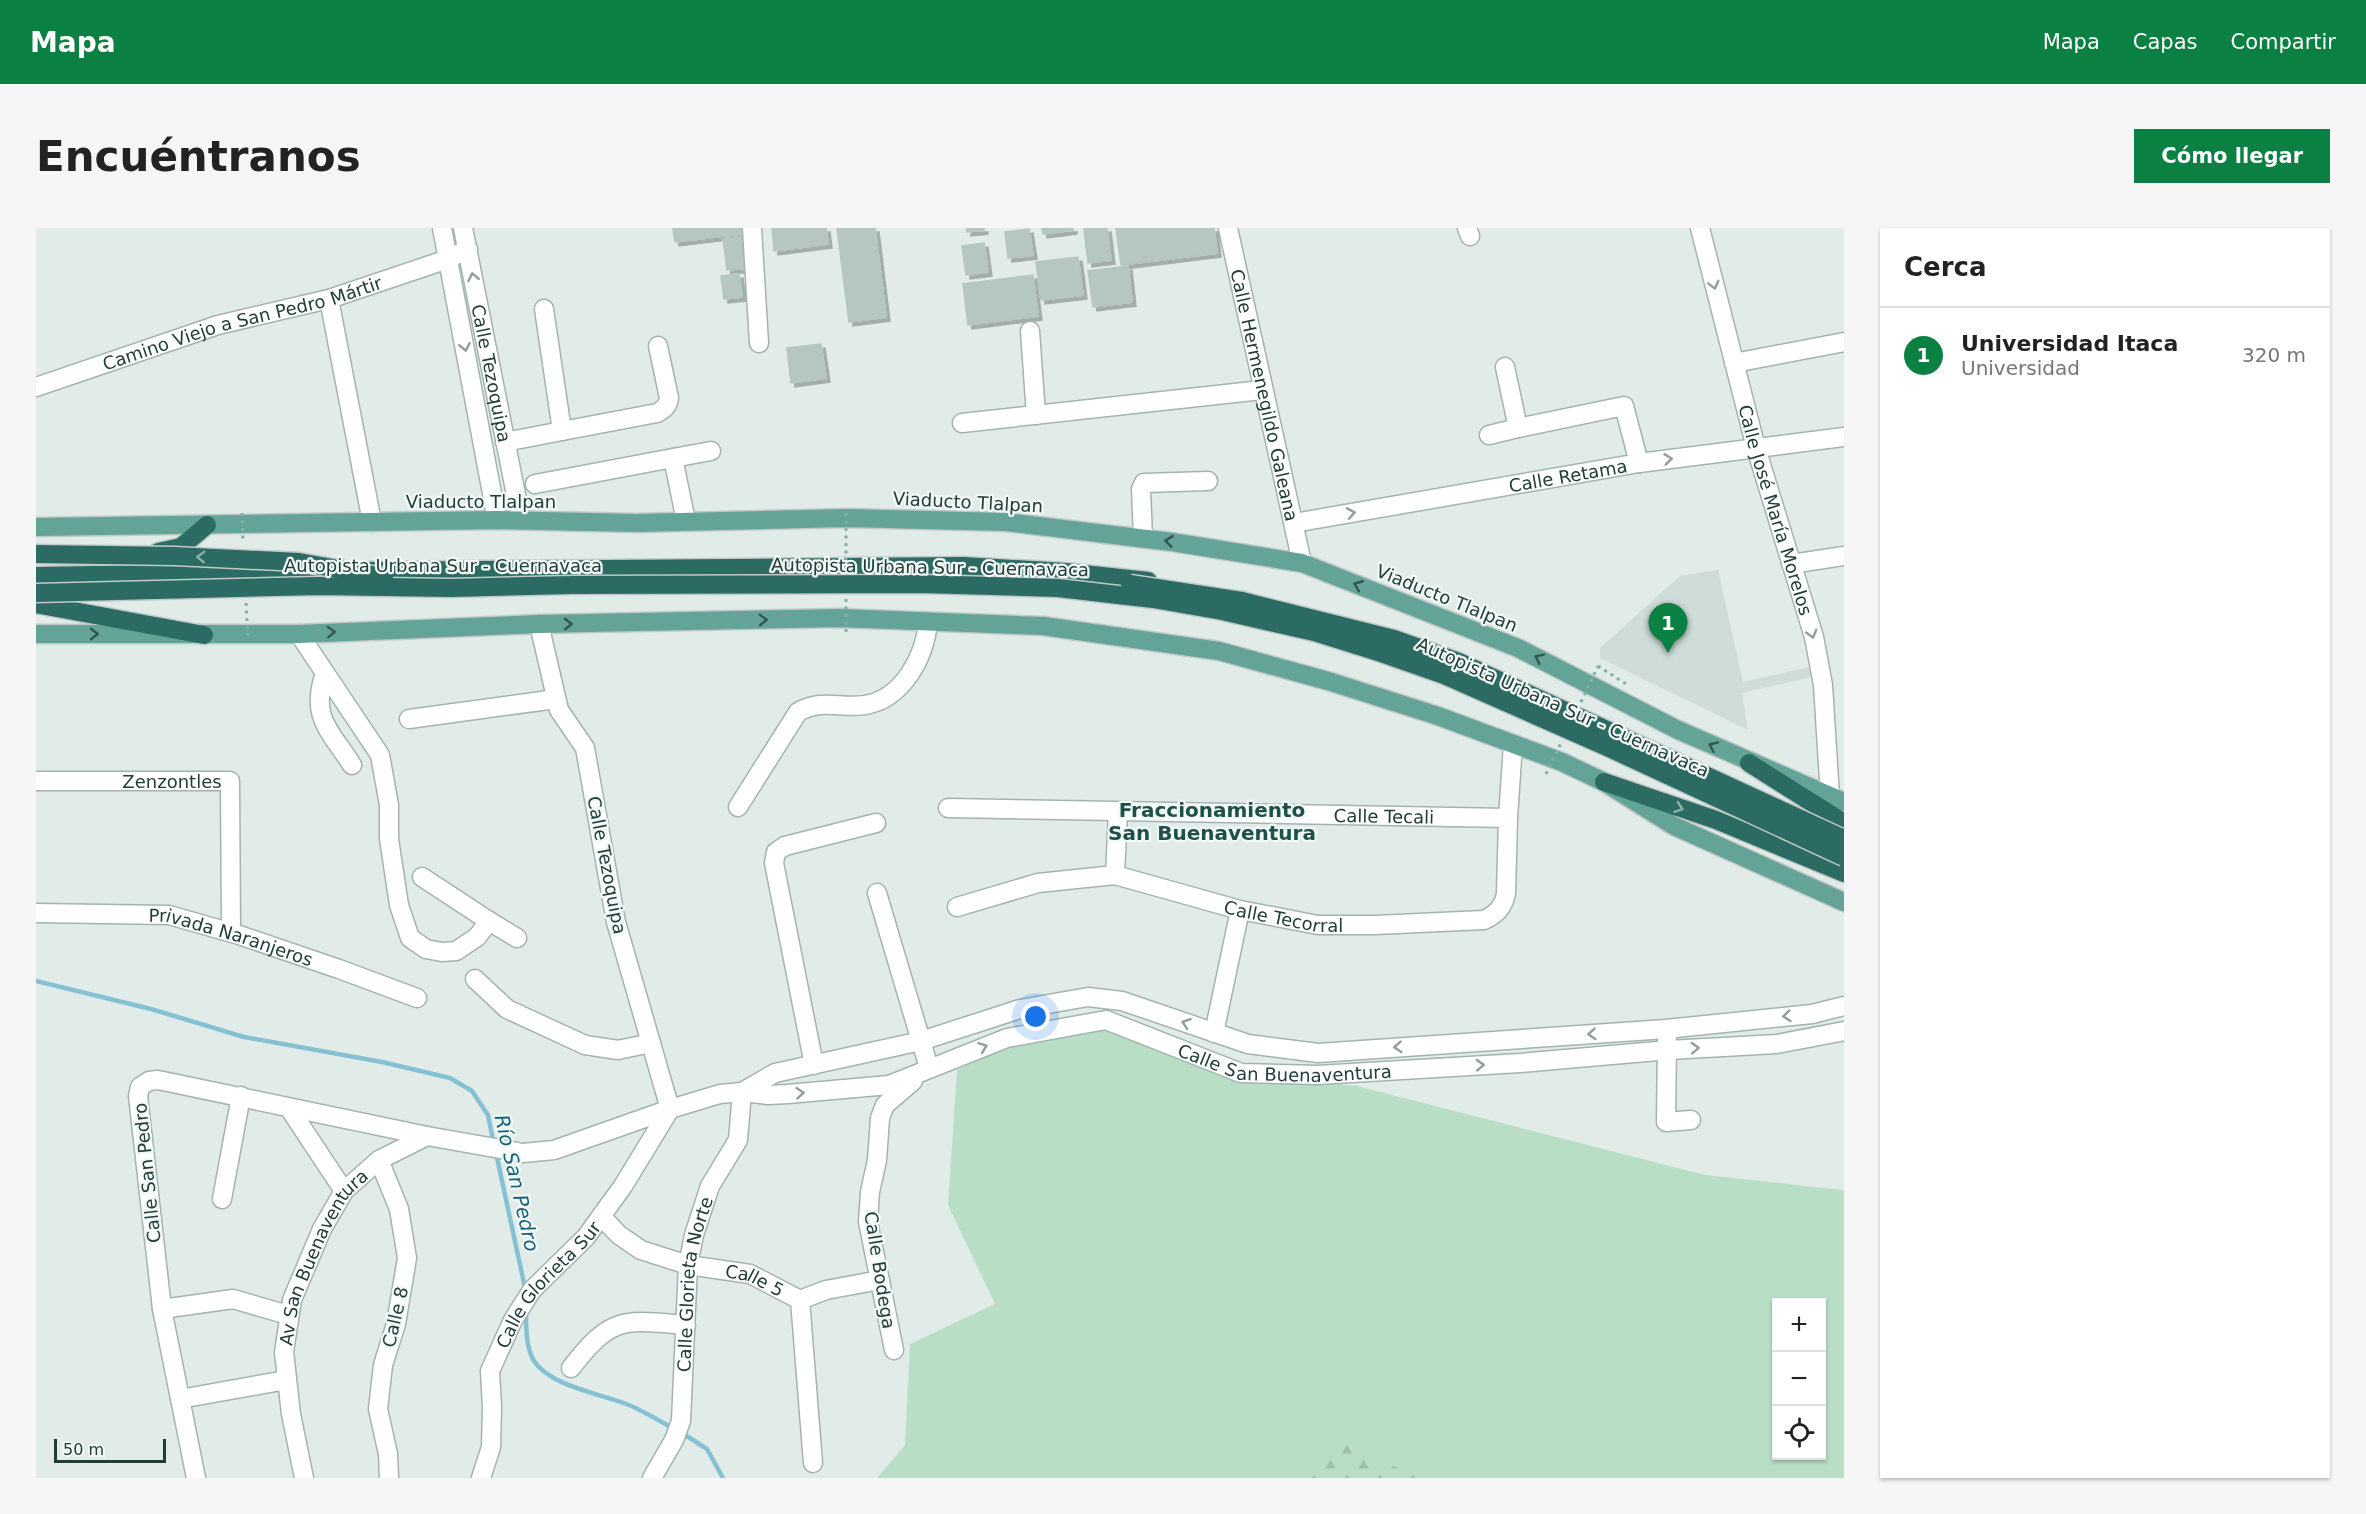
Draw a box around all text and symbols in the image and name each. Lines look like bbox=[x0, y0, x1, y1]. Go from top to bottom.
text: Mapa bbox=[30, 26, 116, 59]
text: Mapa bbox=[2043, 30, 2100, 54]
text: Capas bbox=[2133, 30, 2197, 54]
text: Compartir bbox=[2230, 30, 2336, 54]
button: Cómo llegar bbox=[2134, 129, 2330, 183]
text: Encuéntranos bbox=[36, 132, 361, 181]
text: Cerca bbox=[1904, 252, 1987, 282]
street label: Calle Hermenegildo Galeana bbox=[1227, 267, 1303, 523]
street label: Camino Viejo a San Pedro Mártir bbox=[100, 271, 385, 374]
one-way arrow bbox=[467, 273, 480, 283]
one-way arrow bbox=[1707, 280, 1720, 290]
street label: Calle Tezoquipa bbox=[468, 302, 516, 444]
text: Universidad Itaca bbox=[1961, 331, 2178, 356]
one-way arrow bbox=[458, 342, 471, 352]
text: 1 bbox=[1917, 343, 1930, 367]
text: 320 m bbox=[2242, 343, 2306, 367]
text: Universidad bbox=[1961, 356, 2080, 380]
street label: Calle José María Morelos bbox=[1735, 402, 1817, 618]
one-way arrow bbox=[1663, 453, 1672, 466]
street label: Calle Retama bbox=[1507, 455, 1629, 496]
street label: Viaducto Tlalpan bbox=[892, 488, 1044, 516]
street label: Viaducto Tlalpan bbox=[406, 491, 556, 512]
one-way arrow bbox=[1346, 507, 1356, 520]
one-way arrow bbox=[1165, 536, 1174, 548]
one-way arrow bbox=[197, 551, 206, 564]
street label: Autopista Urbana Sur - Cuernavaca bbox=[771, 554, 1089, 580]
street label: Autopista Urbana Sur - Cuernavaca bbox=[284, 555, 602, 576]
street label: Viaducto Tlalpan bbox=[1373, 560, 1521, 636]
one-way arrow bbox=[1354, 580, 1365, 592]
pin: 1 bbox=[1648, 604, 1688, 653]
one-way arrow bbox=[759, 614, 768, 626]
one-way arrow bbox=[564, 618, 573, 630]
one-way arrow bbox=[327, 626, 336, 639]
one-way arrow bbox=[90, 628, 99, 641]
one-way arrow bbox=[1805, 629, 1818, 639]
street label: Autopista Urbana Sur - Cuernavaca bbox=[1413, 633, 1713, 781]
one-way arrow bbox=[1534, 654, 1545, 666]
one-way arrow bbox=[1708, 741, 1719, 753]
street label: Zenzontles bbox=[122, 771, 222, 792]
street label: Calle Tezoquipa bbox=[583, 794, 631, 936]
district label: Fraccionamiento San Buenaventura bbox=[1108, 798, 1316, 845]
one-way arrow bbox=[1674, 800, 1684, 813]
street label: Calle Tecali bbox=[1334, 804, 1434, 827]
street label: Calle Tecorral bbox=[1222, 896, 1343, 936]
street label: Privada Naranjeros bbox=[148, 904, 316, 970]
your location bbox=[1021, 1002, 1050, 1031]
one-way arrow bbox=[1782, 1010, 1791, 1022]
one-way arrow bbox=[1181, 1018, 1192, 1031]
one-way arrow bbox=[1588, 1027, 1597, 1040]
street label: Calle San Buenaventura bbox=[1175, 1039, 1392, 1086]
one-way arrow bbox=[1393, 1040, 1402, 1053]
one-way arrow bbox=[977, 1042, 988, 1054]
one-way arrow bbox=[1691, 1042, 1700, 1055]
one-way arrow bbox=[1475, 1059, 1484, 1072]
one-way arrow bbox=[795, 1087, 804, 1100]
street label: Calle San Pedro bbox=[129, 1102, 165, 1244]
water label: Río San Pedro bbox=[490, 1112, 544, 1254]
street label: Av San Buenaventura bbox=[275, 1165, 372, 1347]
street label: Calle Glorieta Norte bbox=[673, 1194, 716, 1373]
street label: Calle Bodega bbox=[860, 1210, 900, 1330]
street label: Calle Glorieta Sur bbox=[491, 1216, 605, 1351]
street label: Calle 5 bbox=[724, 1260, 788, 1300]
street label: Calle 8 bbox=[378, 1285, 412, 1349]
map controls bbox=[1772, 1298, 1826, 1460]
button: + bbox=[1772, 1298, 1826, 1352]
button: − bbox=[1772, 1352, 1826, 1406]
button: locate bbox=[1772, 1406, 1826, 1460]
scale bar bbox=[54, 1436, 166, 1464]
text: 50 m bbox=[63, 1440, 104, 1459]

